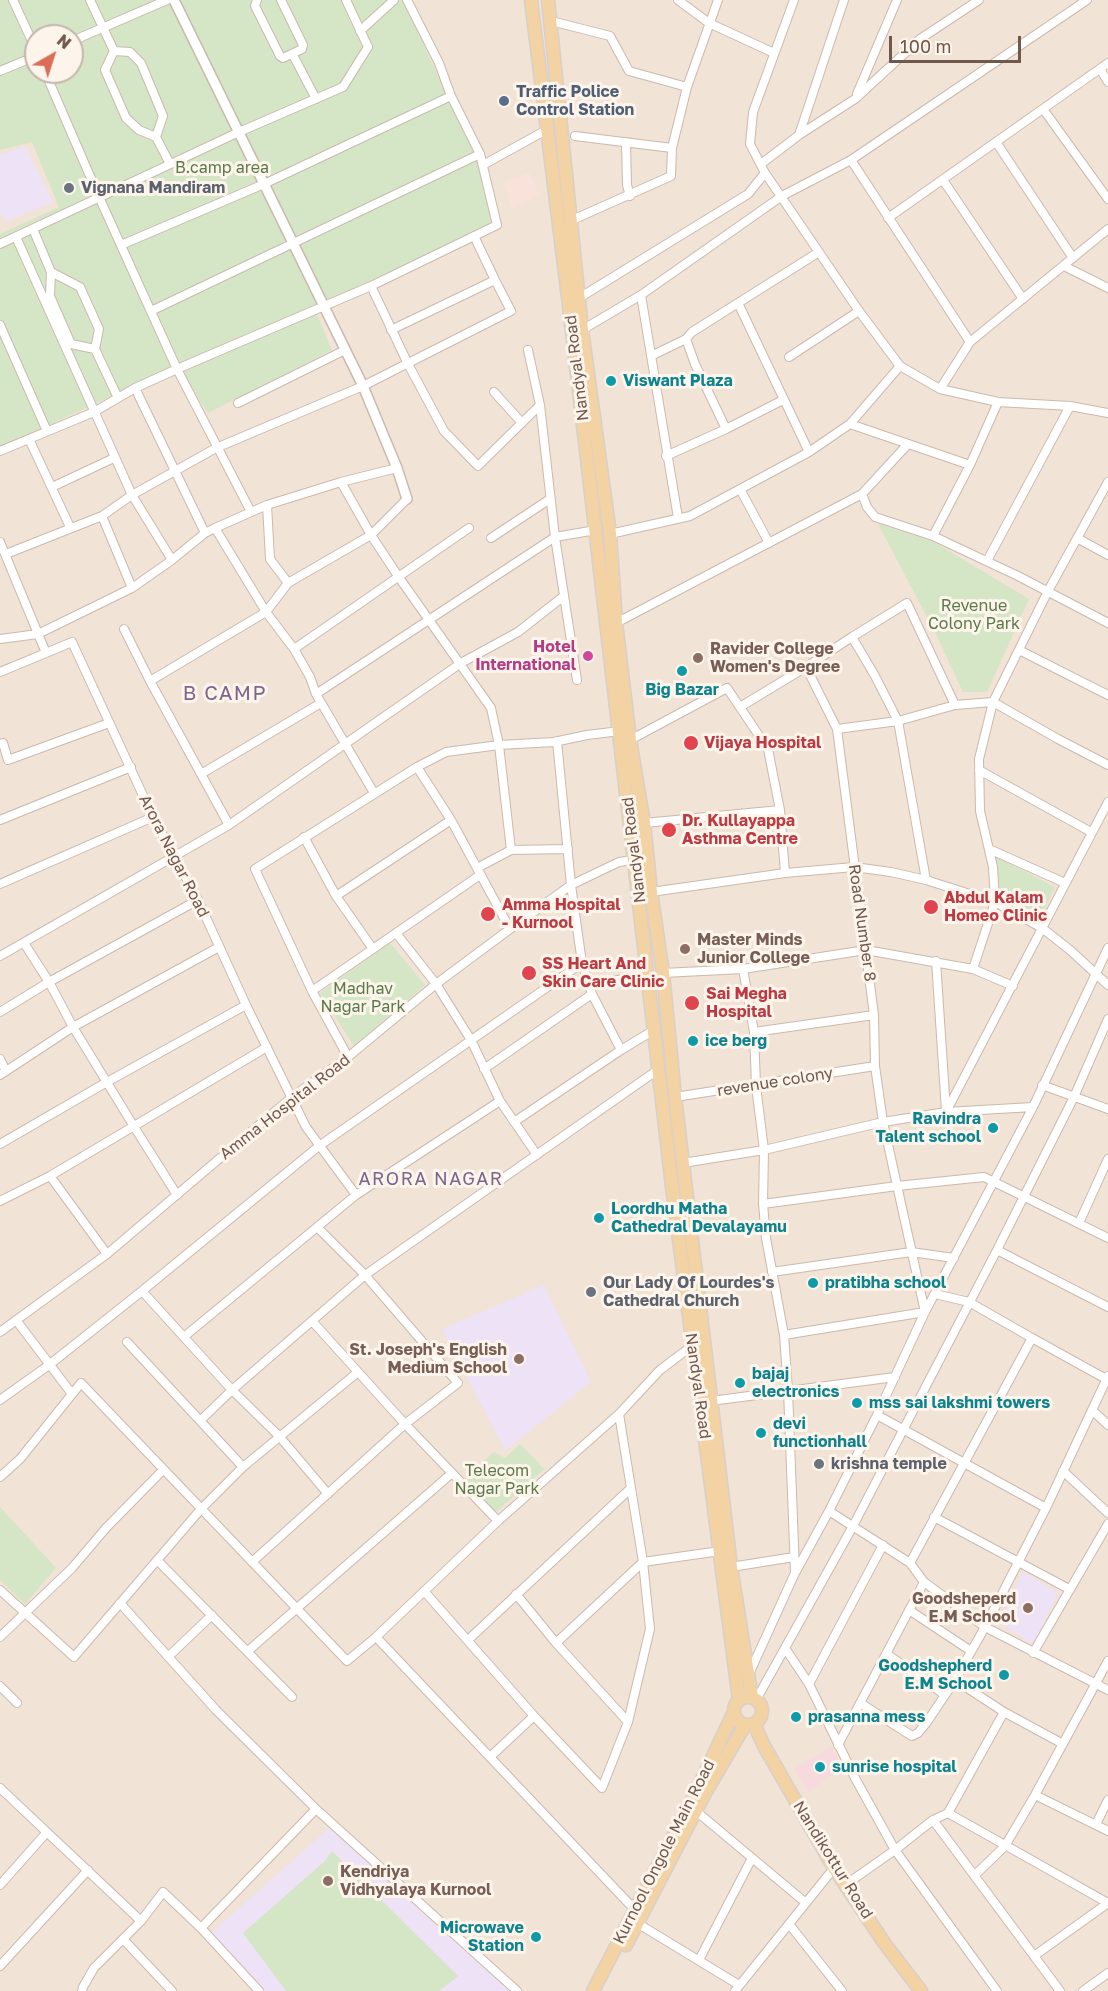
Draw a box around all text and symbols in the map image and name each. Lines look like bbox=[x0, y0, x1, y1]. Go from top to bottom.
north arrow bbox=[24, 24, 84, 84]
scale bar bbox=[892, 24, 1024, 62]
text: N bbox=[53, 30, 75, 53]
text: 100 m bbox=[900, 35, 951, 57]
place label: Traffic Police Control Station bbox=[516, 82, 634, 120]
marker: Traffic Police Control Station bbox=[497, 94, 511, 108]
park label: B.camp area bbox=[175, 158, 269, 178]
place label: Vignana Mandiram bbox=[81, 178, 225, 198]
marker: Vignana Mandiram bbox=[62, 181, 76, 195]
street label: Nandyal Road bbox=[561, 314, 593, 422]
place label: Viswant Plaza bbox=[623, 371, 733, 391]
marker: Viswant Plaza bbox=[604, 374, 618, 388]
park label: Revenue Colony Park bbox=[928, 596, 1020, 634]
place label: Hotel International bbox=[475, 637, 576, 675]
place label: Ravider College Women's Degree bbox=[710, 639, 840, 677]
marker: Hotel International bbox=[581, 649, 595, 663]
marker: Ravider College Women's Degree bbox=[691, 651, 705, 665]
marker: Big Bazar bbox=[675, 664, 689, 678]
place label: Big Bazar bbox=[645, 680, 719, 700]
district label: B CAMP bbox=[183, 682, 267, 706]
place label: Vijaya Hospital bbox=[704, 733, 821, 753]
marker: Vijaya Hospital bbox=[682, 734, 700, 752]
street label: Arora Nagar Road bbox=[135, 791, 213, 921]
street label: Nandyal Road bbox=[618, 796, 650, 904]
place label: Dr. Kullayappa Asthma Centre bbox=[682, 811, 798, 849]
marker: Dr. Kullayappa Asthma Centre bbox=[660, 821, 678, 839]
street label: Road Number 8 bbox=[844, 863, 880, 983]
place label: Abdul Kalam Homeo Clinic bbox=[944, 888, 1047, 926]
place label: Amma Hospital - Kurnool bbox=[502, 895, 621, 933]
marker: Abdul Kalam Homeo Clinic bbox=[922, 898, 940, 916]
marker: Amma Hospital - Kurnool bbox=[479, 905, 497, 923]
place label: Master Minds Junior College bbox=[697, 930, 810, 968]
marker: Master Minds Junior College bbox=[678, 942, 692, 956]
place label: SS Heart And Skin Care Clinic bbox=[542, 954, 665, 992]
marker: SS Heart And Skin Care Clinic bbox=[520, 964, 538, 982]
park label: Madhav Nagar Park bbox=[321, 979, 405, 1017]
place label: Sai Megha Hospital bbox=[706, 984, 787, 1022]
marker: Sai Megha Hospital bbox=[683, 994, 701, 1012]
place label: ice berg bbox=[705, 1031, 767, 1051]
marker: ice berg bbox=[686, 1034, 700, 1048]
street label: Amma Hospital Road bbox=[216, 1050, 354, 1164]
street label: revenue colony bbox=[716, 1063, 834, 1101]
place label: Ravindra Talent school bbox=[875, 1109, 981, 1147]
marker: Ravindra Talent school bbox=[986, 1121, 1000, 1135]
district label: ARORA NAGAR bbox=[359, 1168, 503, 1190]
place label: Loordhu Matha Cathedral Devalayamu bbox=[611, 1199, 787, 1237]
marker: Loordhu Matha Cathedral Devalayamu bbox=[592, 1211, 606, 1225]
place label: Our Lady Of Lourdes's Cathedral Church bbox=[603, 1273, 775, 1311]
place label: pratibha school bbox=[825, 1273, 946, 1293]
marker: pratibha school bbox=[806, 1276, 820, 1290]
marker: Our Lady Of Lourdes's Cathedral Church bbox=[584, 1285, 598, 1299]
street label: Nandyal Road bbox=[681, 1332, 715, 1440]
place label: St. Joseph's English Medium School bbox=[349, 1340, 507, 1378]
marker: St. Joseph's English Medium School bbox=[512, 1352, 526, 1366]
place label: bajaj electronics bbox=[752, 1364, 840, 1402]
marker: bajaj electronics bbox=[733, 1376, 747, 1390]
place label: mss sai lakshmi towers bbox=[869, 1393, 1050, 1413]
marker: mss sai lakshmi towers bbox=[850, 1396, 864, 1410]
place label: devi functionhall bbox=[773, 1414, 867, 1452]
marker: devi functionhall bbox=[754, 1426, 768, 1440]
place label: krishna temple bbox=[831, 1454, 947, 1474]
marker: krishna temple bbox=[812, 1457, 826, 1471]
park label: Telecom Nagar Park bbox=[455, 1461, 539, 1499]
place label: Goodsheperd E.M School bbox=[912, 1589, 1016, 1627]
marker: Goodsheperd E.M School bbox=[1021, 1601, 1035, 1615]
place label: Goodshepherd E.M School bbox=[878, 1656, 992, 1694]
marker: Goodshepherd E.M School bbox=[997, 1668, 1011, 1682]
place label: prasanna mess bbox=[808, 1707, 925, 1727]
marker: prasanna mess bbox=[789, 1710, 803, 1724]
street label: Kurnool Ongole Main Road bbox=[609, 1757, 719, 1947]
place label: sunrise hospital bbox=[832, 1757, 957, 1777]
marker: sunrise hospital bbox=[813, 1760, 827, 1774]
street label: Nandikottur Road bbox=[789, 1798, 877, 1922]
place label: Kendriya Vidhyalaya Kurnool bbox=[340, 1862, 491, 1900]
marker: Kendriya Vidhyalaya Kurnool bbox=[321, 1874, 335, 1888]
place label: Microwave Station bbox=[440, 1918, 524, 1956]
marker: Microwave Station bbox=[529, 1930, 543, 1944]

